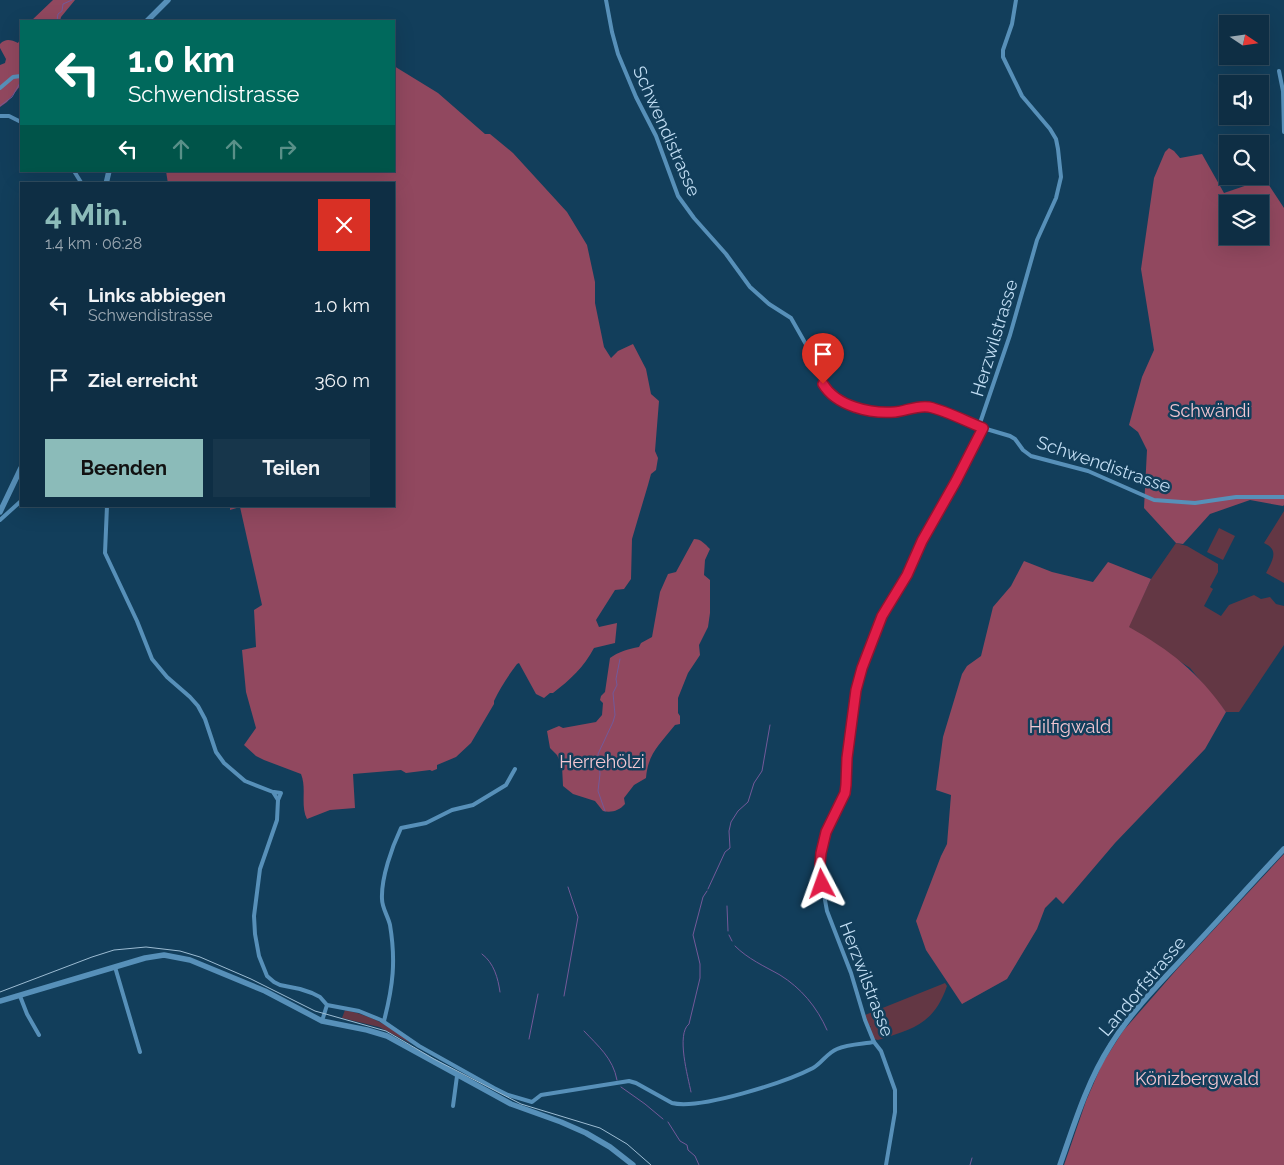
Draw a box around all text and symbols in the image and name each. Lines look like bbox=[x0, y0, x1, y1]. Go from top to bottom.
north arrow bbox=[1219, 15, 1269, 65]
map controls bbox=[1219, 15, 1269, 245]
text: 1.0 km bbox=[128, 39, 235, 80]
icon: left bbox=[45, 40, 110, 105]
street label: Schwendistrasse bbox=[629, 63, 705, 200]
button: sound bbox=[1219, 75, 1269, 125]
text: Schwendistrasse bbox=[128, 81, 300, 107]
icon: left bbox=[114, 135, 142, 163]
icon: ahead bbox=[167, 135, 195, 163]
icon: ahead bbox=[220, 135, 248, 163]
icon: right bbox=[273, 135, 301, 163]
button: search bbox=[1219, 135, 1269, 185]
button: layers bbox=[1219, 195, 1269, 245]
text: 4 Min. bbox=[45, 197, 128, 232]
button: close bbox=[318, 199, 370, 251]
text: 1.4 km · 06:28 bbox=[45, 234, 142, 253]
street label: Herzwilstrasse bbox=[966, 277, 1022, 399]
text: Links abbiegen bbox=[88, 284, 226, 306]
icon: left bbox=[45, 291, 73, 319]
text: 1.0 km bbox=[314, 294, 370, 316]
text: Schwendistrasse bbox=[88, 306, 213, 325]
pin bbox=[802, 333, 844, 384]
icon: arrive bbox=[809, 340, 837, 368]
icon: arrive bbox=[45, 366, 73, 394]
text: Ziel erreicht bbox=[88, 369, 198, 391]
text: 360 m bbox=[314, 369, 370, 391]
park label: Schwändi bbox=[1170, 400, 1250, 421]
street label: Schwendistrasse bbox=[1034, 431, 1174, 497]
button: Beenden bbox=[45, 439, 203, 497]
button: Teilen bbox=[213, 439, 370, 497]
park label: Hilfigwald bbox=[1029, 716, 1111, 737]
park label: Herrehölzi bbox=[559, 751, 645, 772]
position arrow bbox=[795, 857, 847, 909]
street label: Herzwilstrasse bbox=[835, 919, 899, 1040]
street label: Landorfstrasse bbox=[1094, 932, 1190, 1040]
park label: Könizbergwald bbox=[1135, 1068, 1259, 1089]

